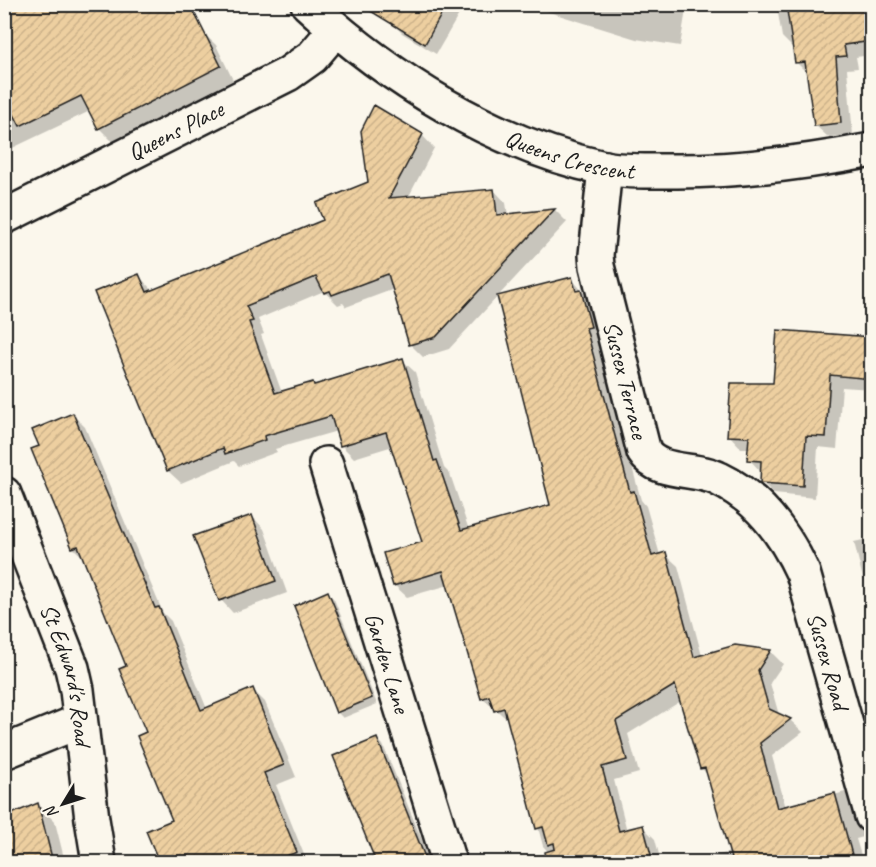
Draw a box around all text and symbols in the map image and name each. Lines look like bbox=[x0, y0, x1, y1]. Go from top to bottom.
street label: Queens Place bbox=[123, 93, 230, 167]
street label: Queens Crescent bbox=[501, 123, 636, 186]
street label: Sussex Terrace bbox=[597, 318, 656, 444]
street label: St Edward's Road bbox=[33, 599, 99, 751]
street label: Garden Lane bbox=[358, 609, 418, 719]
street label: Sussex Road bbox=[800, 609, 857, 716]
north arrow bbox=[33, 774, 93, 834]
text: N bbox=[39, 800, 63, 823]

